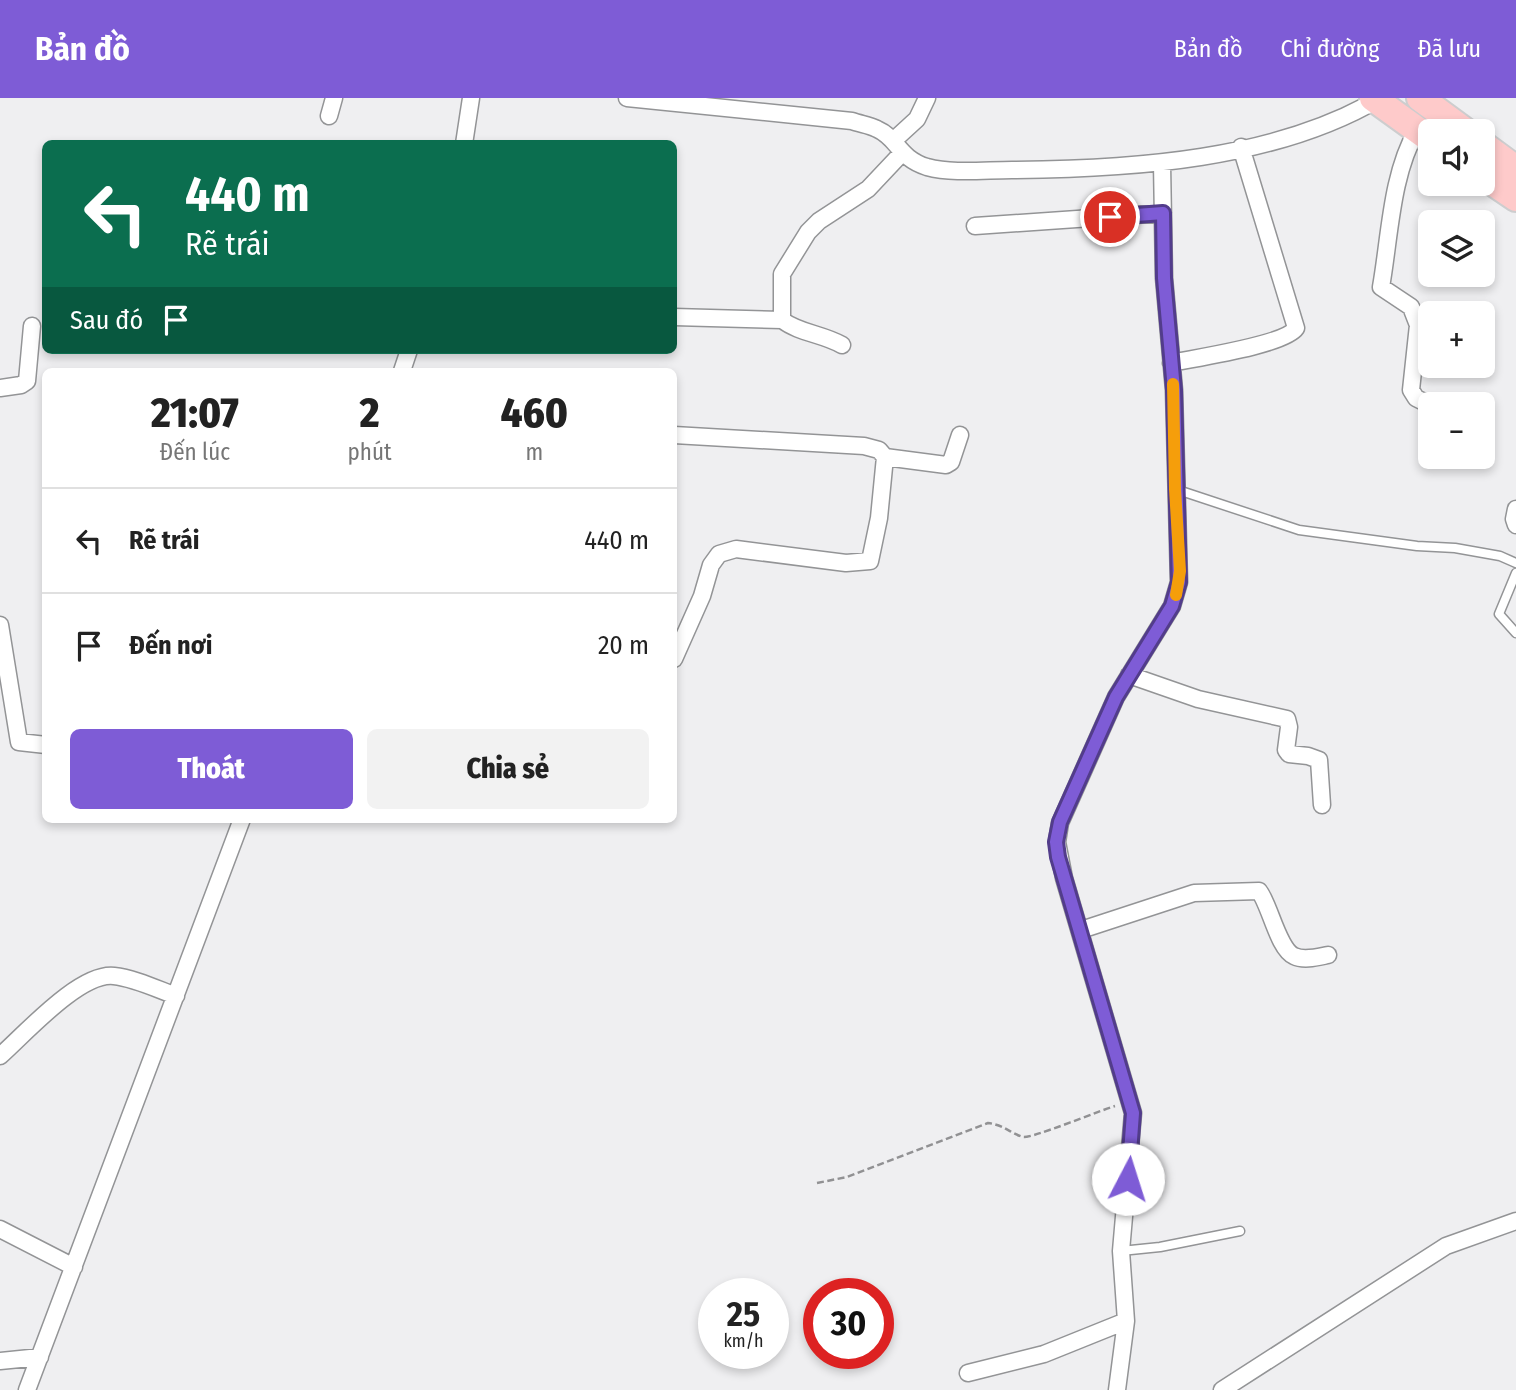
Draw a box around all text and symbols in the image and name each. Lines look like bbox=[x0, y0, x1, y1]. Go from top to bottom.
text: Bản đồ bbox=[35, 29, 130, 69]
text: Bản đồ bbox=[1174, 35, 1243, 63]
text: Chỉ đường bbox=[1281, 35, 1379, 63]
text: Đã lưu bbox=[1417, 35, 1481, 63]
map controls bbox=[1418, 119, 1495, 469]
button: sound bbox=[1418, 119, 1495, 196]
text: 440 m bbox=[185, 165, 310, 224]
icon: left bbox=[70, 168, 161, 259]
pin bbox=[1080, 187, 1140, 247]
icon: arrive bbox=[1091, 198, 1129, 236]
button: layers bbox=[1418, 210, 1495, 287]
text: Rẽ trái bbox=[185, 225, 270, 263]
icon: arrive bbox=[157, 301, 195, 339]
button: + bbox=[1418, 301, 1495, 378]
text: Sau đó bbox=[70, 305, 143, 336]
text: 21:07 bbox=[151, 388, 239, 438]
text: 2 bbox=[360, 388, 379, 438]
text: 460 bbox=[500, 388, 568, 438]
button: − bbox=[1418, 392, 1495, 469]
text: Đến lúc bbox=[160, 438, 230, 466]
text: phút bbox=[348, 438, 392, 466]
text: m bbox=[525, 438, 543, 466]
icon: left bbox=[70, 522, 108, 560]
text: Rẽ trái bbox=[129, 525, 199, 556]
text: 440 m bbox=[584, 525, 649, 556]
icon: arrive bbox=[70, 627, 108, 665]
text: Đến nơi bbox=[129, 630, 212, 661]
text: 20 m bbox=[598, 630, 649, 661]
button: Thoát bbox=[70, 729, 353, 809]
button: Chia sẻ bbox=[367, 729, 649, 809]
position arrow bbox=[1091, 1142, 1165, 1216]
speed limit sign: 30 bbox=[803, 1278, 894, 1369]
text: 25 bbox=[727, 1293, 760, 1335]
text: km/h bbox=[723, 1330, 764, 1352]

